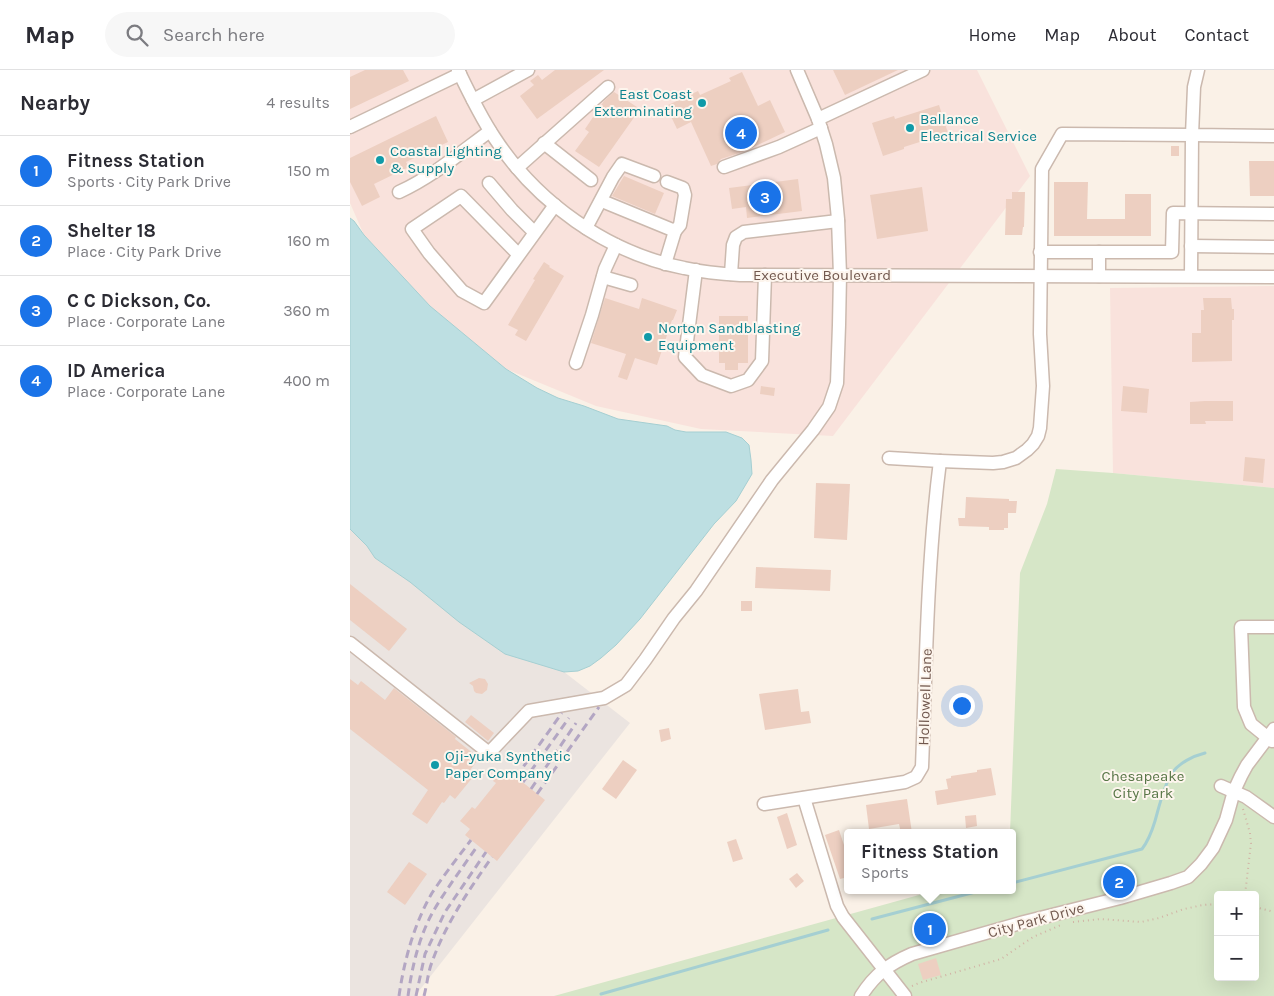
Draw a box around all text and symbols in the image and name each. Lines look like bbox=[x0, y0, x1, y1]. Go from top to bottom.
search box bbox=[105, 12, 455, 57]
text: Map bbox=[25, 21, 75, 49]
icon: search bbox=[123, 21, 151, 49]
text: Search here bbox=[163, 24, 265, 46]
text: Home bbox=[968, 24, 1016, 46]
text: Map bbox=[1044, 24, 1080, 46]
text: About bbox=[1108, 24, 1157, 46]
text: Contact bbox=[1185, 24, 1249, 46]
place label: East Coast Exterminating bbox=[594, 85, 693, 120]
text: Nearby bbox=[20, 91, 90, 115]
text: 4 results bbox=[266, 93, 330, 112]
marker: East Coast Exterminating bbox=[696, 97, 708, 109]
place label: Ballance Electrical Service bbox=[920, 110, 1037, 145]
pin: 4 bbox=[725, 114, 757, 152]
marker: Ballance Electrical Service bbox=[904, 122, 916, 134]
place label: Coastal Lighting & Supply bbox=[390, 142, 502, 177]
text: Fitness Station bbox=[67, 150, 205, 172]
marker: Coastal Lighting & Supply bbox=[374, 154, 386, 166]
text: 1 bbox=[33, 161, 39, 180]
text: 150 m bbox=[287, 161, 330, 180]
text: Sports · City Park Drive bbox=[67, 172, 231, 191]
pin: 3 bbox=[749, 178, 781, 216]
text: Shelter 18 bbox=[67, 220, 156, 242]
text: 2 bbox=[31, 231, 41, 250]
text: 160 m bbox=[287, 231, 330, 250]
text: Place · City Park Drive bbox=[67, 242, 222, 261]
street label: Executive Boulevard bbox=[753, 266, 891, 284]
text: C C Dickson, Co. bbox=[67, 290, 210, 312]
text: 3 bbox=[31, 301, 41, 320]
text: 360 m bbox=[283, 301, 330, 320]
text: Place · Corporate Lane bbox=[67, 312, 225, 331]
place label: Norton Sandblasting Equipment bbox=[658, 319, 801, 354]
marker: Norton Sandblasting Equipment bbox=[642, 331, 654, 343]
text: ID America bbox=[67, 360, 166, 382]
text: 4 bbox=[31, 371, 41, 390]
text: 400 m bbox=[283, 371, 330, 390]
text: Place · Corporate Lane bbox=[67, 382, 225, 401]
street label: Hollowell Lane bbox=[914, 648, 936, 746]
your location bbox=[949, 693, 975, 719]
place label: Oji-yuka Synthetic Paper Company bbox=[445, 747, 571, 782]
marker: Oji-yuka Synthetic Paper Company bbox=[429, 759, 441, 771]
park label: Chesapeake City Park bbox=[1102, 767, 1184, 802]
popup bbox=[844, 829, 1016, 894]
text: Fitness Station bbox=[861, 841, 999, 863]
text: Sports bbox=[861, 863, 909, 882]
pin: 2 bbox=[1103, 863, 1135, 901]
map controls bbox=[1214, 891, 1259, 981]
button: + bbox=[1214, 891, 1259, 936]
street label: City Park Drive bbox=[986, 899, 1086, 941]
pin: 1 bbox=[914, 910, 946, 948]
button: − bbox=[1214, 936, 1259, 981]

